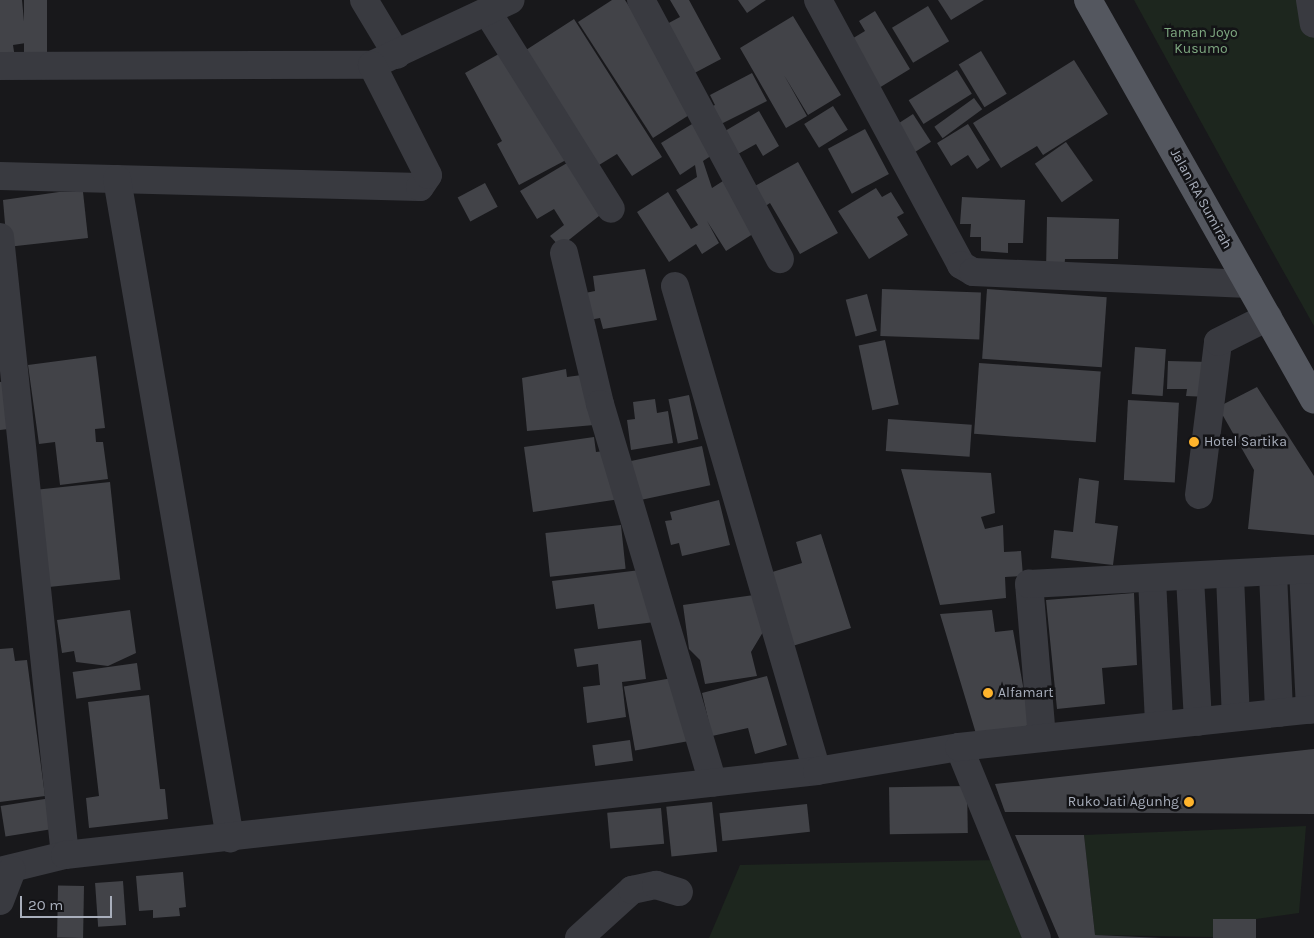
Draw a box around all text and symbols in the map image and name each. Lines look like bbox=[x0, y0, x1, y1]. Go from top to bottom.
park label: Taman Joyo Kusumo bbox=[1164, 25, 1238, 58]
street label: Jalan RA Sumirah bbox=[1166, 146, 1236, 252]
place label: Hotel Sartika bbox=[1204, 434, 1287, 450]
marker: Hotel Sartika bbox=[1188, 436, 1200, 448]
place label: Alfamart bbox=[998, 685, 1054, 701]
marker: Alfamart bbox=[982, 687, 994, 699]
place label: Ruko Jati Agunhg bbox=[1068, 794, 1179, 810]
marker: Ruko Jati Agunhg bbox=[1183, 796, 1195, 808]
scale bar bbox=[22, 886, 115, 918]
text: 20 m bbox=[28, 896, 63, 914]

